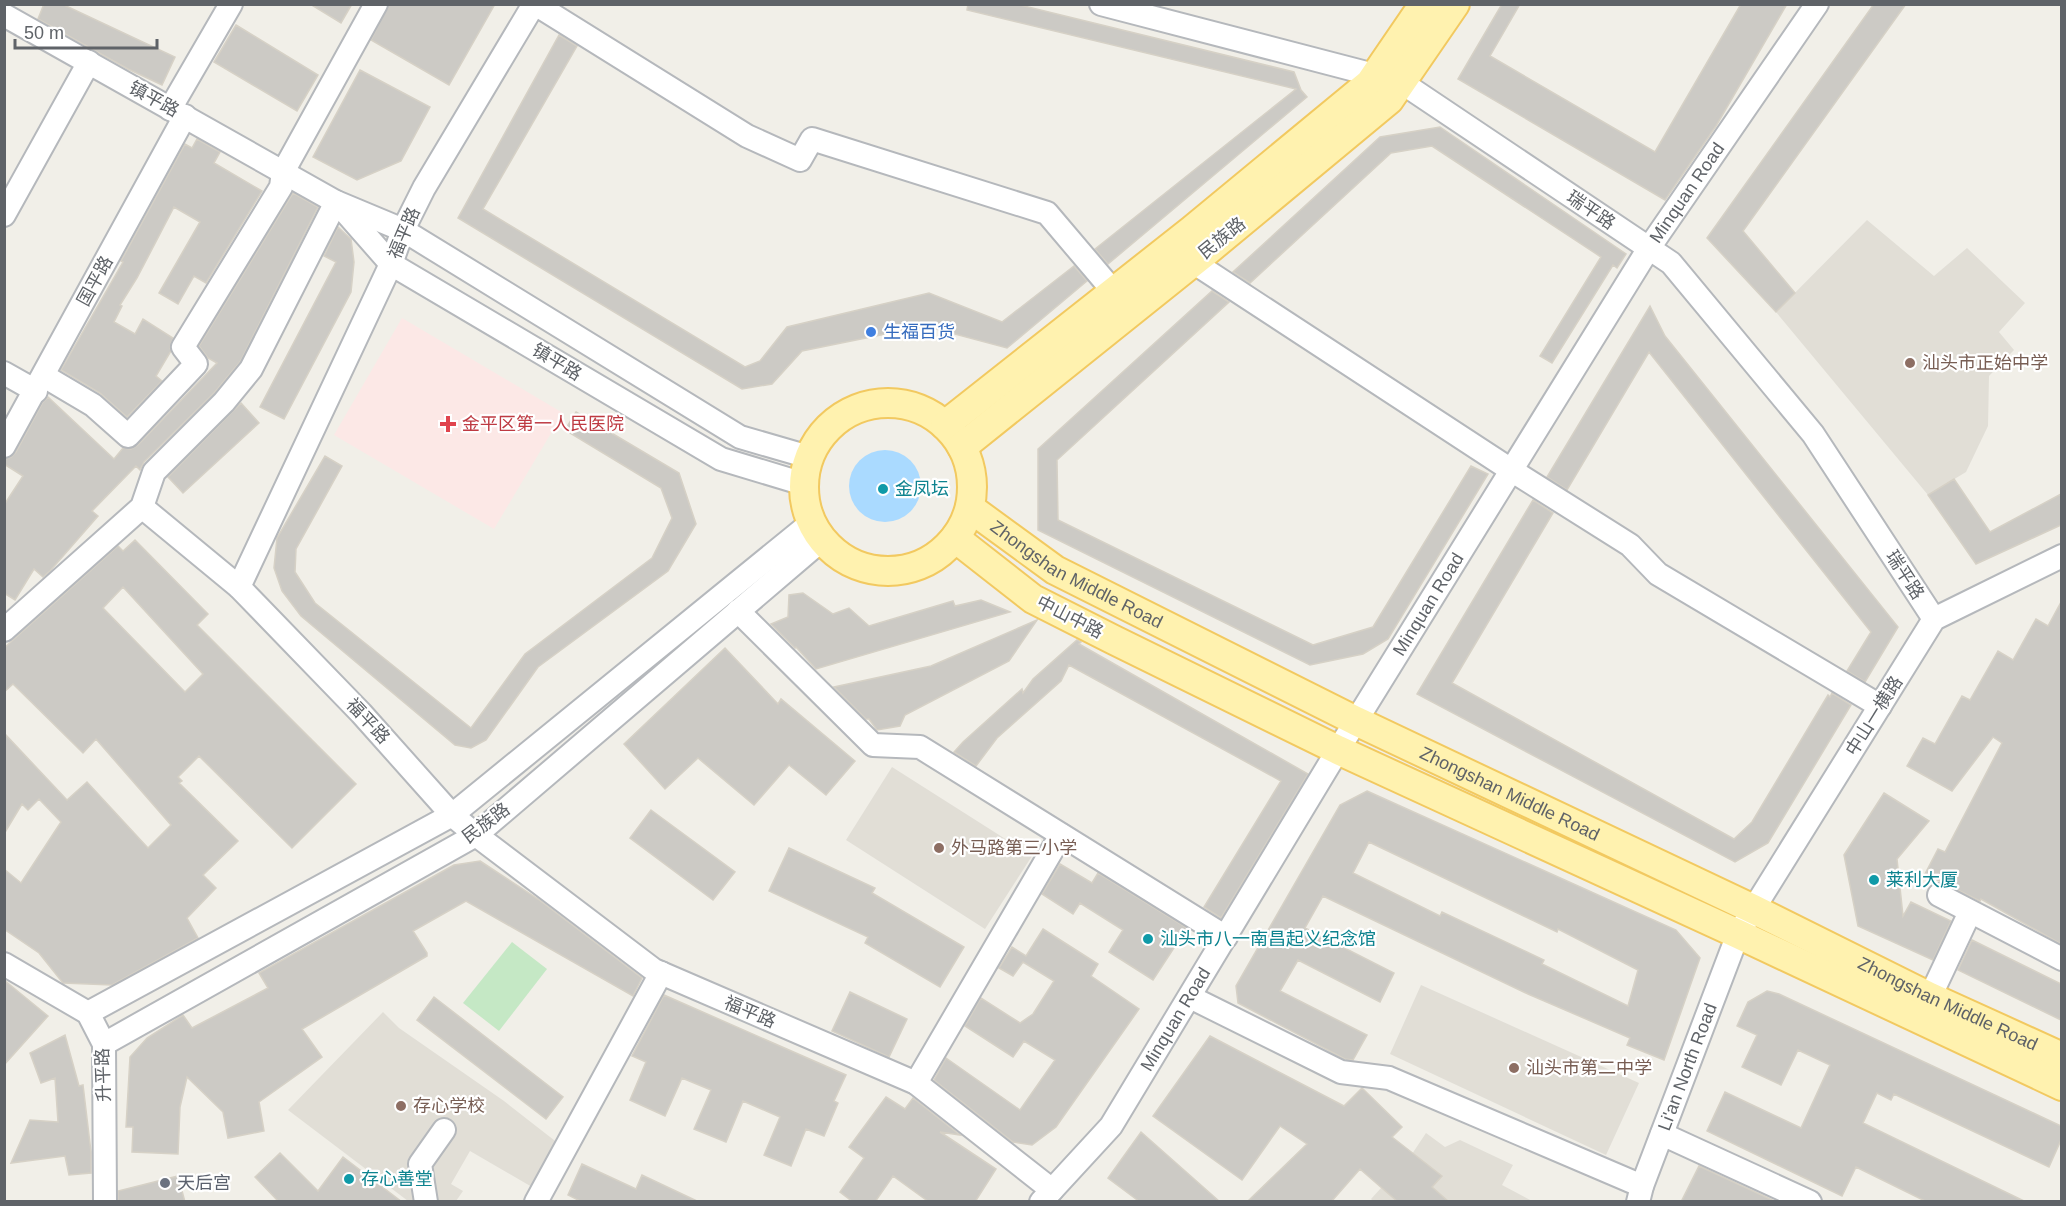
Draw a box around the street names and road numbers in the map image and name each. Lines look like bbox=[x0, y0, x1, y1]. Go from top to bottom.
street label: 镇平路 bbox=[126, 77, 182, 121]
street label: Minquan Road bbox=[1646, 139, 1728, 247]
street label: 瑞平路 bbox=[1563, 187, 1619, 233]
street label: 福平路 bbox=[384, 204, 424, 262]
street label: 民族路 bbox=[1195, 213, 1249, 263]
street label: 国平路 bbox=[73, 253, 117, 309]
street label: 镇平路 bbox=[529, 340, 585, 384]
street label: Zhongshan Middle Road bbox=[987, 516, 1166, 632]
street label: 瑞平路 bbox=[1882, 547, 1928, 603]
street label: Minquan Road bbox=[1389, 549, 1468, 659]
street label: 中山中路 bbox=[1033, 592, 1107, 642]
street label: 中山一横路 bbox=[1842, 673, 1906, 759]
street label: 福平路 bbox=[342, 694, 394, 748]
street label: Zhongshan Middle Road bbox=[1417, 743, 1603, 845]
street label: 民族路 bbox=[458, 799, 514, 847]
street label: Zhongshan Middle Road bbox=[1855, 953, 2041, 1055]
street label: Minquan Road bbox=[1137, 964, 1214, 1075]
street label: 福平路 bbox=[721, 992, 779, 1032]
street label: Li'an North Road bbox=[1654, 1000, 1721, 1133]
street label: 升平路 bbox=[92, 1048, 114, 1102]

